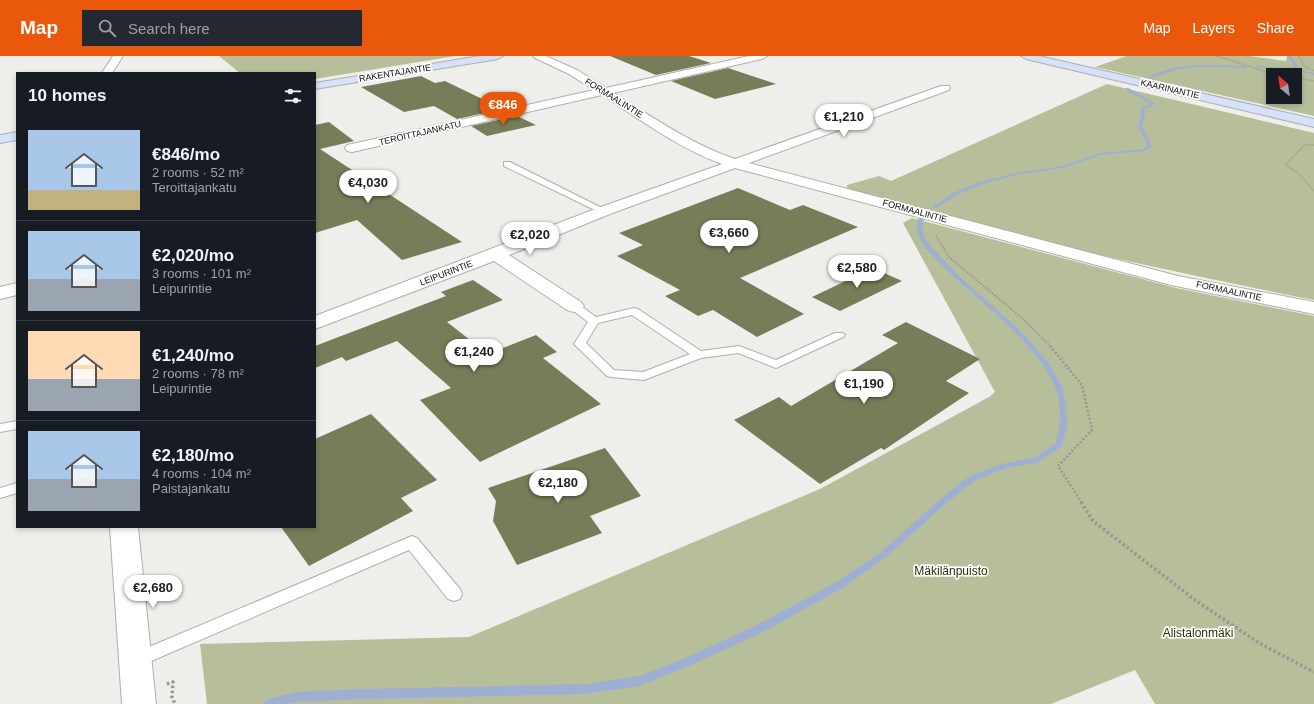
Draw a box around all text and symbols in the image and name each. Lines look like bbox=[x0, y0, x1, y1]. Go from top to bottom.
search box bbox=[82, 10, 362, 46]
text: Map bbox=[20, 17, 58, 38]
icon: search bbox=[96, 17, 118, 39]
text: Search here bbox=[128, 20, 210, 37]
text: Map bbox=[1143, 20, 1171, 36]
text: Layers bbox=[1193, 20, 1235, 36]
text: Share bbox=[1257, 20, 1294, 36]
street label: RAKENTAJANTIE bbox=[358, 62, 432, 84]
north arrow bbox=[1266, 68, 1302, 104]
map controls bbox=[1266, 68, 1302, 104]
street label: FORMAALINTIE bbox=[583, 76, 645, 120]
street label: KAARINANTIE bbox=[1140, 77, 1200, 101]
icon: filters bbox=[282, 85, 304, 107]
text: 10 homes bbox=[28, 86, 106, 105]
pin: €846 bbox=[479, 92, 527, 126]
text: €846 bbox=[489, 97, 517, 112]
pin: €1,210 bbox=[811, 104, 877, 138]
text: €1,210 bbox=[824, 109, 864, 124]
street label: TEROITTAJANKATU bbox=[378, 119, 462, 147]
text: €846/mo bbox=[152, 145, 220, 164]
icon: home bbox=[60, 146, 108, 194]
text: 2 rooms · 52 m² bbox=[152, 165, 244, 180]
pin: €4,030 bbox=[335, 170, 401, 204]
text: €4,030 bbox=[348, 175, 388, 190]
text: Teroittajankatu bbox=[152, 180, 237, 195]
street label: FORMAALINTIE bbox=[882, 198, 948, 224]
pin: €3,660 bbox=[696, 220, 762, 254]
pin: €2,020 bbox=[497, 222, 563, 256]
text: €3,660 bbox=[709, 225, 749, 240]
text: €2,020 bbox=[510, 227, 550, 242]
text: €2,020/mo bbox=[152, 246, 234, 265]
icon: home bbox=[60, 247, 108, 295]
pin: €2,580 bbox=[824, 255, 890, 289]
street label: LEIPURINTIE bbox=[418, 258, 474, 288]
text: €2,580 bbox=[837, 260, 877, 275]
text: 3 rooms · 101 m² bbox=[152, 266, 251, 281]
street label: FORMAALINTIE bbox=[1195, 279, 1263, 303]
text: Leipurintie bbox=[152, 281, 212, 296]
pin: €1,240 bbox=[441, 339, 507, 373]
text: €1,240 bbox=[454, 344, 494, 359]
text: €1,240/mo bbox=[152, 346, 234, 365]
icon: home bbox=[60, 347, 108, 395]
text: 2 rooms · 78 m² bbox=[152, 366, 244, 381]
pin: €1,190 bbox=[831, 371, 897, 405]
text: €1,190 bbox=[844, 376, 884, 391]
text: Leipurintie bbox=[152, 381, 212, 396]
text: €2,180/mo bbox=[152, 446, 234, 465]
icon: home bbox=[60, 447, 108, 495]
text: 4 rooms · 104 m² bbox=[152, 466, 251, 481]
pin: €2,180 bbox=[525, 470, 591, 504]
text: €2,180 bbox=[538, 475, 578, 490]
text: Paistajankatu bbox=[152, 481, 230, 496]
park label: Mäkilänpuisto bbox=[914, 564, 988, 578]
pin: €2,680 bbox=[120, 575, 186, 609]
text: €2,680 bbox=[133, 580, 173, 595]
park label: Alistalonmäki bbox=[1163, 626, 1233, 640]

